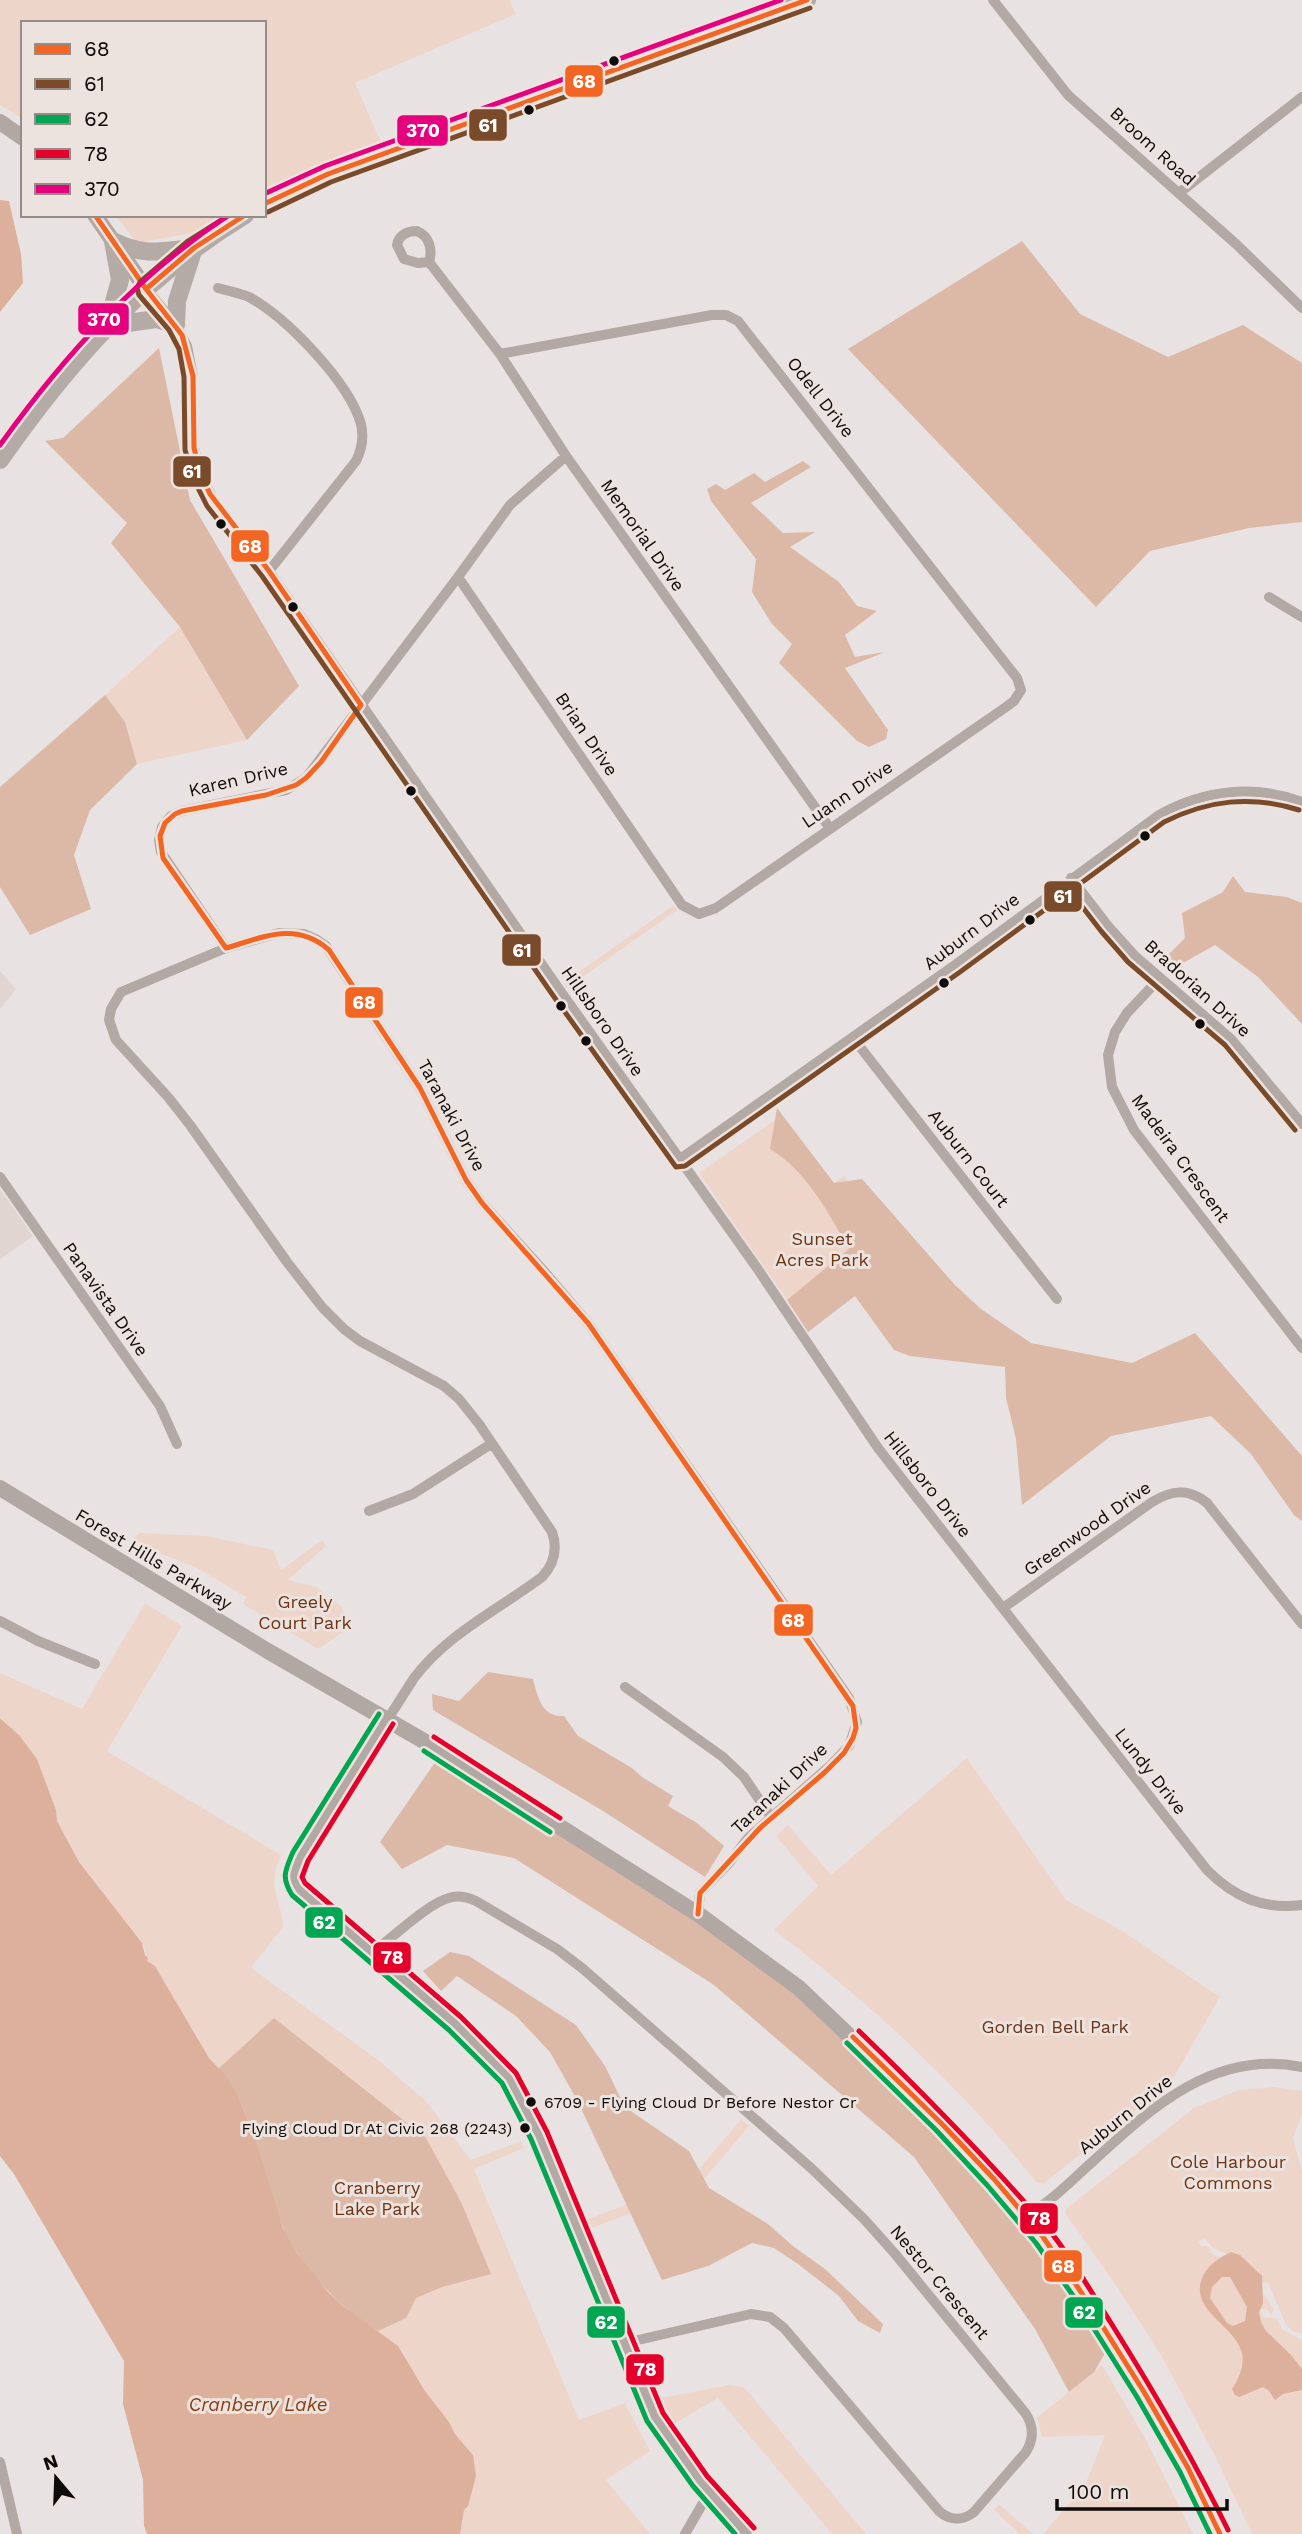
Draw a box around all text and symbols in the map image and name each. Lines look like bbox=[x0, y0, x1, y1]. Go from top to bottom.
legend bbox=[21, 21, 266, 217]
text: 68 bbox=[84, 36, 110, 61]
unlabelled marker bbox=[607, 54, 621, 68]
line badge: 68 bbox=[564, 64, 604, 98]
text: 68 bbox=[572, 70, 596, 93]
text: 61 bbox=[84, 71, 105, 96]
street label: Broom Road bbox=[1106, 102, 1200, 190]
unlabelled marker bbox=[522, 103, 536, 117]
text: 62 bbox=[84, 106, 109, 131]
line badge: 61 bbox=[468, 108, 508, 142]
line badge: 370 bbox=[396, 114, 449, 147]
text: 61 bbox=[478, 114, 498, 137]
text: 370 bbox=[406, 119, 440, 142]
text: 78 bbox=[84, 141, 108, 166]
text: 370 bbox=[84, 176, 120, 201]
line badge: 370 bbox=[77, 302, 130, 336]
text: 370 bbox=[87, 308, 121, 331]
street label: Odell Drive bbox=[783, 353, 859, 441]
line badge: 61 bbox=[172, 455, 212, 488]
text: 61 bbox=[182, 460, 202, 483]
street label: Memorial Drive bbox=[597, 475, 689, 595]
unlabelled marker bbox=[214, 517, 228, 531]
line badge: 68 bbox=[230, 529, 270, 563]
text: 68 bbox=[238, 535, 262, 558]
unlabelled marker bbox=[286, 600, 300, 614]
street label: Brian Drive bbox=[551, 688, 623, 780]
street label: Luann Drive bbox=[798, 756, 896, 832]
street label: Karen Drive bbox=[186, 757, 290, 801]
unlabelled marker bbox=[404, 784, 418, 798]
unlabelled marker bbox=[1138, 829, 1152, 843]
line badge: 61 bbox=[1043, 880, 1083, 913]
text: 61 bbox=[1053, 885, 1073, 908]
street label: Auburn Drive bbox=[919, 888, 1023, 974]
unlabelled marker bbox=[1023, 913, 1037, 927]
line badge: 61 bbox=[501, 933, 542, 967]
street label: Bradorian Drive bbox=[1141, 935, 1255, 1041]
text: 61 bbox=[512, 939, 532, 962]
street label: Hillsboro Drive bbox=[557, 962, 649, 1080]
unlabelled marker bbox=[937, 976, 951, 990]
line badge: 68 bbox=[344, 986, 384, 1019]
text: 68 bbox=[352, 991, 376, 1014]
unlabelled marker bbox=[554, 999, 568, 1013]
unlabelled marker bbox=[1193, 1017, 1207, 1031]
unlabelled marker bbox=[579, 1034, 593, 1048]
street label: Taranaki Drive bbox=[414, 1055, 490, 1175]
street label: Madeira Crescent bbox=[1127, 1090, 1235, 1227]
street label: Auburn Court bbox=[924, 1105, 1014, 1211]
park label: Sunset Acres Park bbox=[775, 1228, 869, 1270]
street label: Panavista Drive bbox=[59, 1238, 153, 1360]
street label: Hillsboro Drive bbox=[880, 1427, 976, 1541]
street label: Greenwood Drive bbox=[1019, 1476, 1155, 1580]
street label: Forest Hills Parkway bbox=[72, 1504, 237, 1614]
park label: Greely Court Park bbox=[258, 1591, 352, 1633]
line badge: 68 bbox=[773, 1603, 814, 1637]
text: 68 bbox=[781, 1609, 805, 1632]
street label: Lundy Drive bbox=[1111, 1724, 1191, 1818]
street label: Taranaki Drive bbox=[727, 1738, 831, 1838]
line badge: 62 bbox=[304, 1906, 344, 1939]
text: 62 bbox=[312, 1911, 336, 1934]
line badge: 78 bbox=[372, 1941, 412, 1974]
text: 78 bbox=[380, 1946, 404, 1969]
park label: Gorden Bell Park bbox=[981, 2016, 1129, 2037]
street label: Auburn Drive bbox=[1074, 2070, 1176, 2158]
place label: 6709 - Flying Cloud Dr Before Nestor Cr bbox=[544, 2093, 857, 2112]
marker: 6709 - Flying Cloud Dr Before Nestor Cr bbox=[524, 2095, 538, 2109]
place label: Flying Cloud Dr At Civic 268 (2243) bbox=[242, 2119, 512, 2138]
marker: Flying Cloud Dr At Civic 268 (2243) bbox=[518, 2121, 532, 2135]
park label: Cole Harbour Commons bbox=[1170, 2151, 1286, 2193]
park label: Cranberry Lake Park bbox=[334, 2177, 421, 2219]
line badge: 78 bbox=[1019, 2202, 1059, 2235]
text: 78 bbox=[1027, 2207, 1051, 2230]
street label: Nestor Crescent bbox=[886, 2221, 994, 2344]
line badge: 68 bbox=[1043, 2249, 1083, 2283]
text: 68 bbox=[1051, 2255, 1075, 2278]
line badge: 62 bbox=[1064, 2296, 1104, 2329]
text: 62 bbox=[1072, 2301, 1096, 2324]
line badge: 62 bbox=[586, 2305, 626, 2339]
text: 62 bbox=[594, 2311, 618, 2334]
line badge: 78 bbox=[625, 2353, 665, 2386]
text: 78 bbox=[633, 2358, 657, 2381]
water label: Cranberry Lake bbox=[188, 2393, 328, 2416]
north arrow bbox=[21, 2443, 91, 2513]
text: N bbox=[40, 2449, 61, 2476]
scale bar bbox=[1057, 2468, 1227, 2512]
text: 100 m bbox=[1068, 2479, 1130, 2504]

